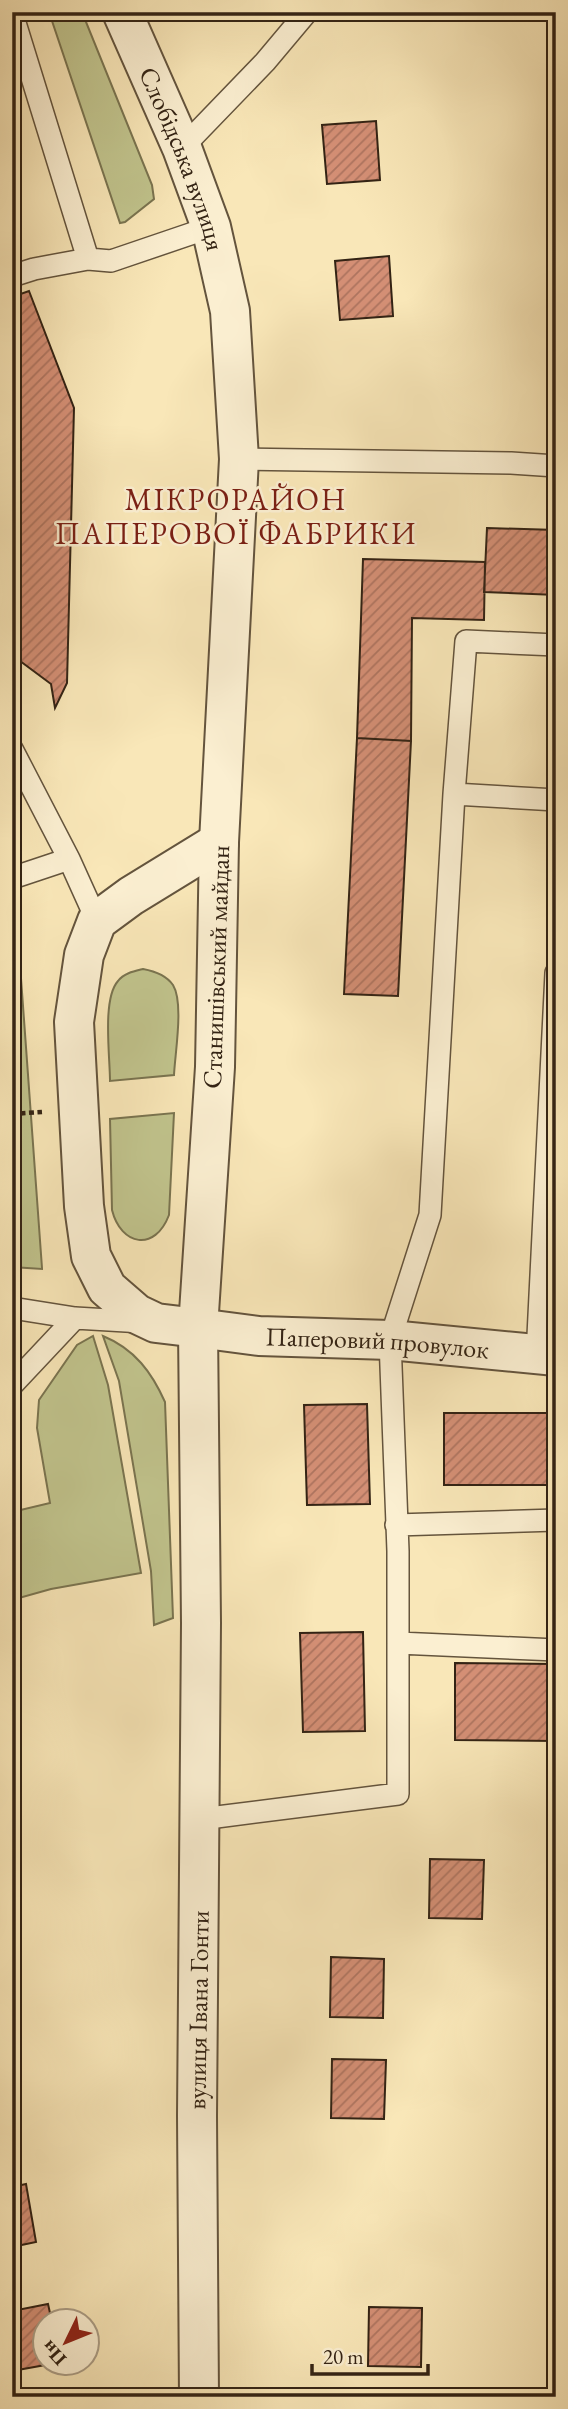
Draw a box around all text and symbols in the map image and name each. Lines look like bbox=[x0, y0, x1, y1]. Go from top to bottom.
street label: Слобідська вулиця bbox=[131, 61, 233, 254]
district label: МІКРОРАЙОН ПАПЕРОВОЇ ФАБРИКИ bbox=[55, 480, 417, 553]
street label: Станишівський майдан bbox=[195, 845, 237, 1089]
street label: Паперовий провулок bbox=[265, 1319, 491, 1367]
street label: вулиця Івана Гонти bbox=[179, 1910, 217, 2110]
north arrow bbox=[32, 2308, 102, 2378]
scale bar bbox=[312, 2332, 428, 2376]
text: Пн bbox=[36, 2335, 72, 2371]
text: 20 m bbox=[323, 2343, 364, 2370]

